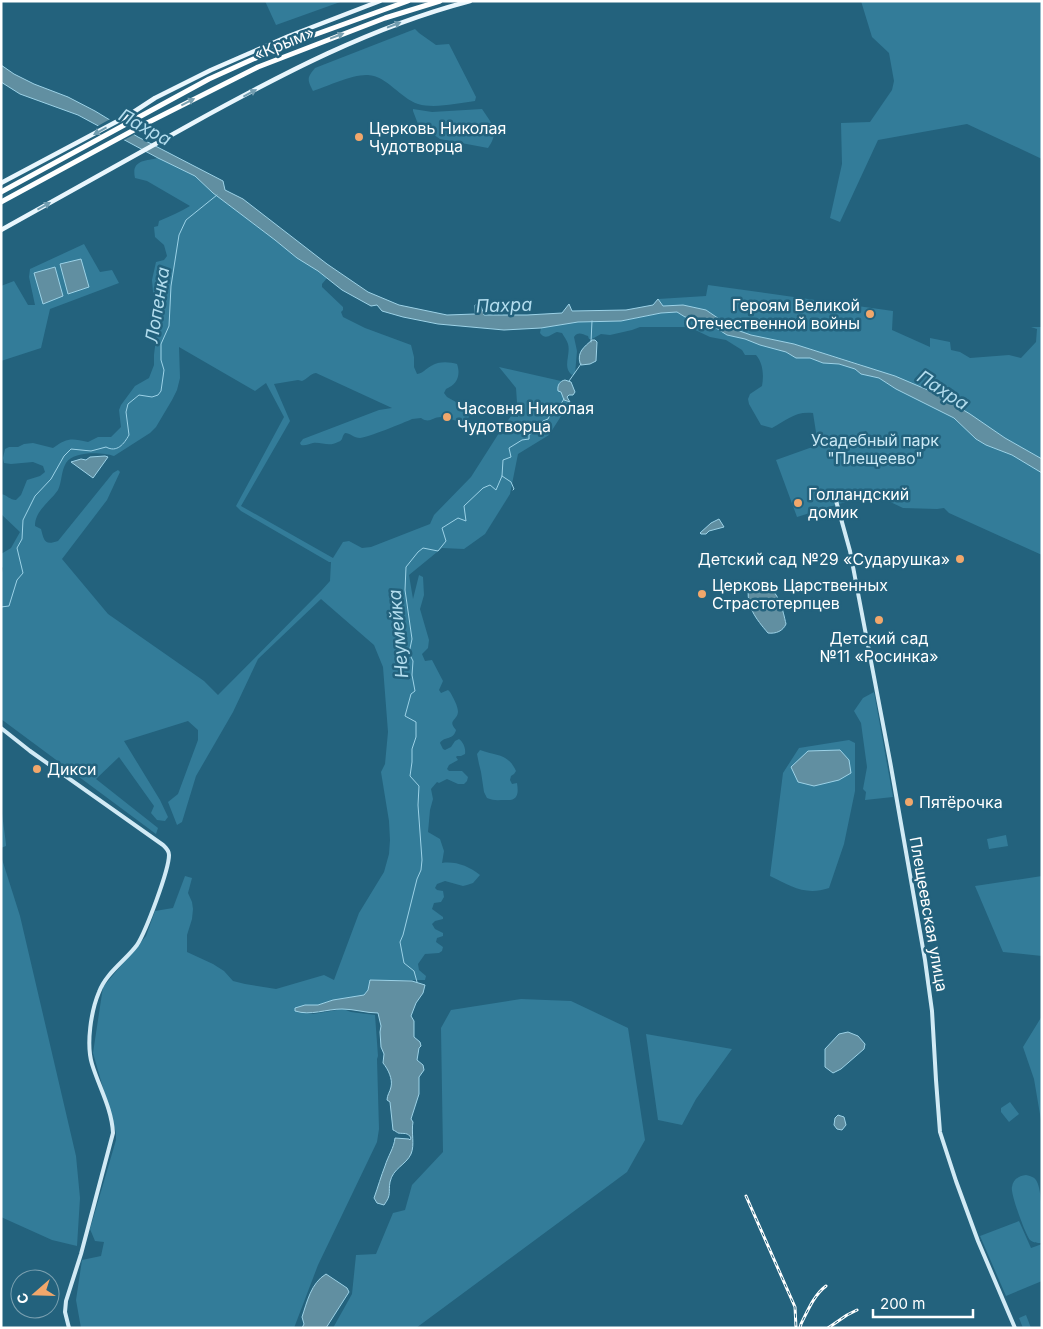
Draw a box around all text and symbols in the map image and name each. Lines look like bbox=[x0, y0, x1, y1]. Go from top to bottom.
one-way arrow bbox=[386, 21, 401, 29]
street label: «Крым» bbox=[251, 22, 317, 64]
one-way arrow bbox=[330, 32, 345, 40]
one-way arrow bbox=[242, 89, 257, 97]
one-way arrow bbox=[181, 98, 195, 106]
water label: Пахра bbox=[115, 104, 175, 150]
place label: Церковь Николая Чудотворца bbox=[369, 118, 506, 156]
one-way arrow bbox=[92, 127, 107, 135]
marker: Церковь Николая Чудотворца bbox=[353, 131, 365, 143]
one-way arrow bbox=[37, 202, 51, 210]
water label: Лопенка bbox=[141, 265, 173, 345]
water label: Пахра bbox=[475, 294, 533, 316]
place label: Героям Великой Отечественной войны bbox=[686, 295, 860, 333]
marker: Героям Великой Отечественной войны bbox=[864, 308, 876, 320]
water label: Пахра bbox=[914, 366, 972, 414]
place label: Часовня Николая Чудотворца bbox=[457, 398, 594, 436]
marker: Часовня Николая Чудотворца bbox=[441, 411, 453, 423]
park label: Усадебный парк "Плещеево" bbox=[811, 430, 939, 468]
place label: Голландский домик bbox=[808, 484, 909, 522]
marker: Голландский домик bbox=[792, 497, 804, 509]
place label: Детский сад №29 «Сударушка» bbox=[698, 549, 950, 569]
marker: Детский сад №29 «Сударушка» bbox=[954, 553, 966, 565]
place label: Церковь Царственных Страстотерпцев bbox=[712, 575, 888, 613]
marker: Церковь Царственных Страстотерпцев bbox=[696, 588, 708, 600]
water label: Неумейка bbox=[384, 589, 412, 679]
marker: Детский сад №11 «Росинка» bbox=[873, 614, 885, 626]
place label: Детский сад №11 «Росинка» bbox=[819, 628, 939, 666]
place label: Дикси bbox=[47, 759, 96, 779]
marker: Дикси bbox=[31, 763, 43, 775]
place label: Пятёрочка bbox=[919, 792, 1003, 812]
marker: Пятёрочка bbox=[903, 796, 915, 808]
street label: Плещеевская улица bbox=[906, 835, 952, 993]
north arrow bbox=[10, 1269, 60, 1319]
scale bar bbox=[873, 1286, 973, 1318]
text: С bbox=[13, 1291, 32, 1306]
text: 200 m bbox=[880, 1294, 925, 1313]

